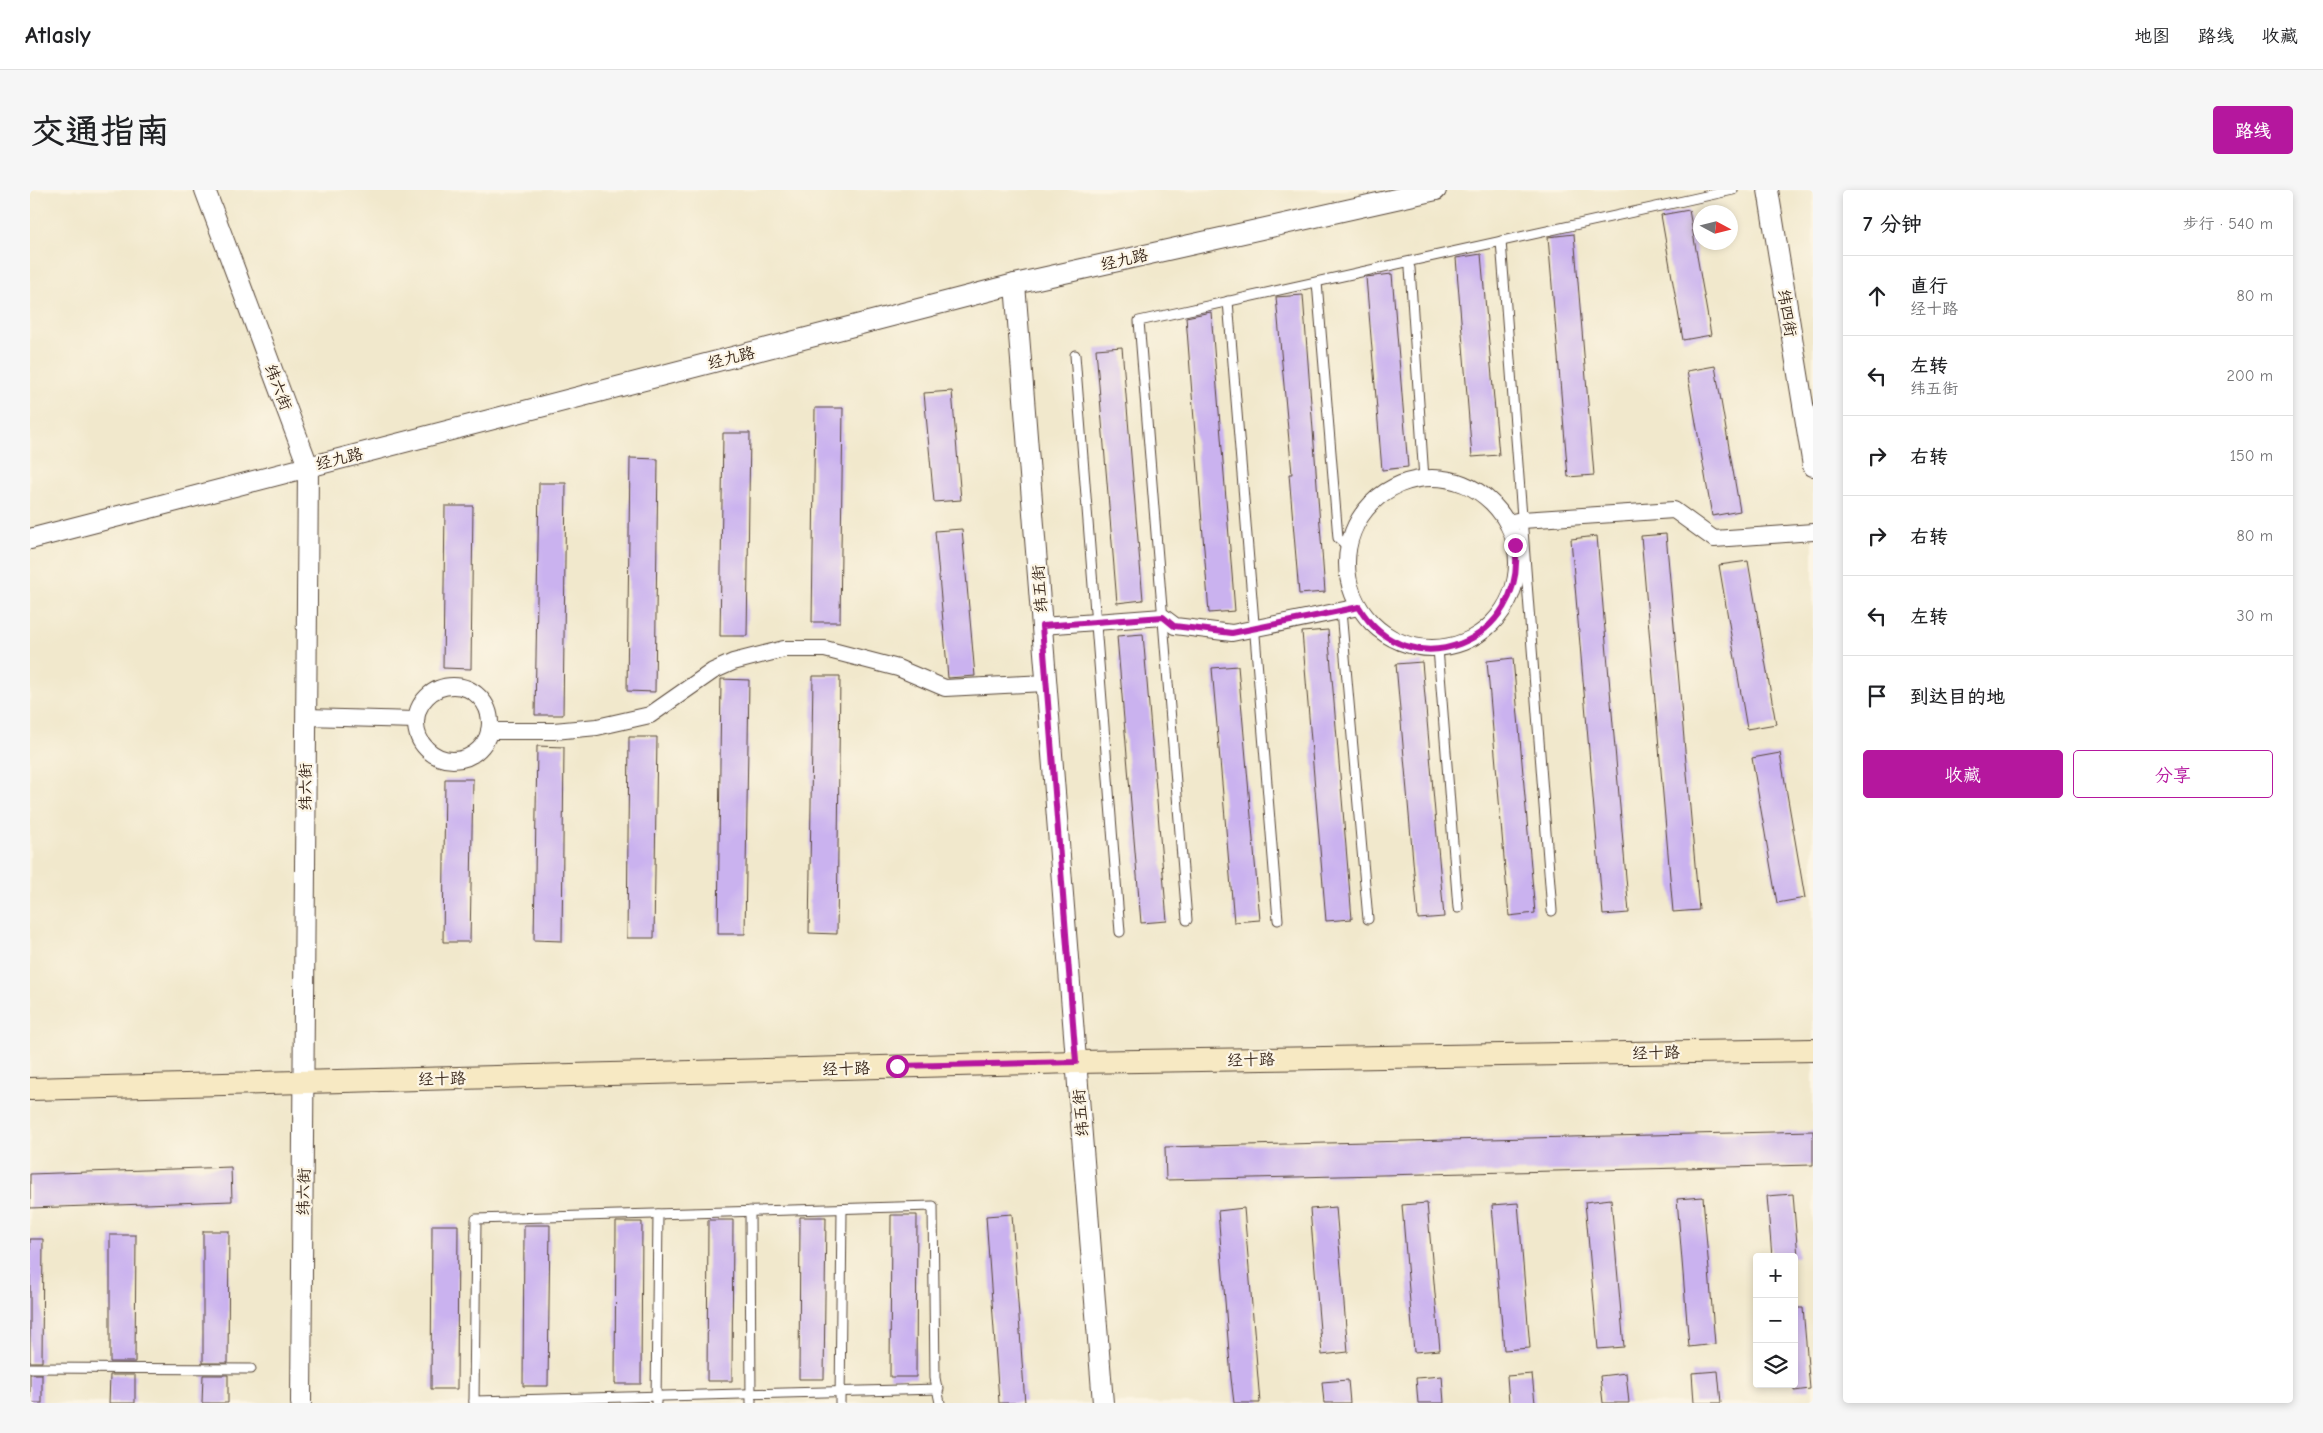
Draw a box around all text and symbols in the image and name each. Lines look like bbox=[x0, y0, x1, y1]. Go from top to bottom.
text: Atlasly bbox=[25, 21, 91, 49]
text: 地图 bbox=[2134, 26, 2170, 47]
text: 路线 bbox=[2198, 26, 2234, 47]
text: 收藏 bbox=[2262, 26, 2298, 47]
button: 路线 bbox=[2213, 106, 2293, 154]
text: 交通指南 bbox=[30, 111, 170, 152]
north arrow bbox=[1693, 205, 1738, 250]
text: 7 分钟 bbox=[1863, 212, 1922, 236]
text: 步行 · 540 m bbox=[2183, 215, 2273, 233]
street label: 经九路 bbox=[1099, 246, 1150, 274]
text: 直行 bbox=[1910, 275, 1948, 297]
icon: ahead bbox=[1863, 282, 1891, 310]
text: 80 m bbox=[2236, 287, 2273, 305]
street label: 纬四街 bbox=[1774, 288, 1800, 338]
text: 经十路 bbox=[1910, 300, 1958, 318]
street label: 经九路 bbox=[706, 343, 757, 373]
text: 左转 bbox=[1910, 355, 1948, 377]
street label: 纬六街 bbox=[261, 362, 295, 413]
icon: left bbox=[1863, 362, 1891, 390]
text: 200 m bbox=[2227, 367, 2273, 385]
text: 纬五街 bbox=[1910, 380, 1958, 398]
icon: right bbox=[1863, 442, 1891, 470]
street label: 经九路 bbox=[314, 444, 365, 474]
text: 右转 bbox=[1910, 446, 1948, 468]
text: 150 m bbox=[2230, 447, 2273, 465]
icon: right bbox=[1863, 522, 1891, 550]
text: 右转 bbox=[1910, 526, 1948, 548]
text: 80 m bbox=[2236, 527, 2273, 545]
route end bbox=[1504, 534, 1527, 557]
street label: 纬五街 bbox=[1029, 564, 1051, 614]
icon: left bbox=[1863, 602, 1891, 630]
text: 左转 bbox=[1910, 606, 1948, 628]
text: 30 m bbox=[2237, 607, 2273, 625]
icon: arrive bbox=[1863, 682, 1891, 710]
text: 到达目的地 bbox=[1910, 686, 2005, 708]
button: 收藏 bbox=[1863, 750, 2063, 798]
button: 分享 bbox=[2073, 750, 2273, 798]
street label: 纬六街 bbox=[297, 763, 315, 811]
street label: 经十路 bbox=[1632, 1044, 1680, 1062]
street label: 经十路 bbox=[1227, 1051, 1275, 1069]
route start bbox=[886, 1055, 909, 1078]
street label: 经十路 bbox=[822, 1059, 870, 1079]
street label: 经十路 bbox=[418, 1070, 466, 1088]
street label: 纬五街 bbox=[1070, 1088, 1092, 1138]
street label: 纬六街 bbox=[295, 1168, 313, 1216]
map controls bbox=[1753, 1253, 1798, 1388]
button: + bbox=[1753, 1253, 1798, 1298]
button: − bbox=[1753, 1298, 1798, 1343]
button: layers bbox=[1753, 1343, 1798, 1388]

